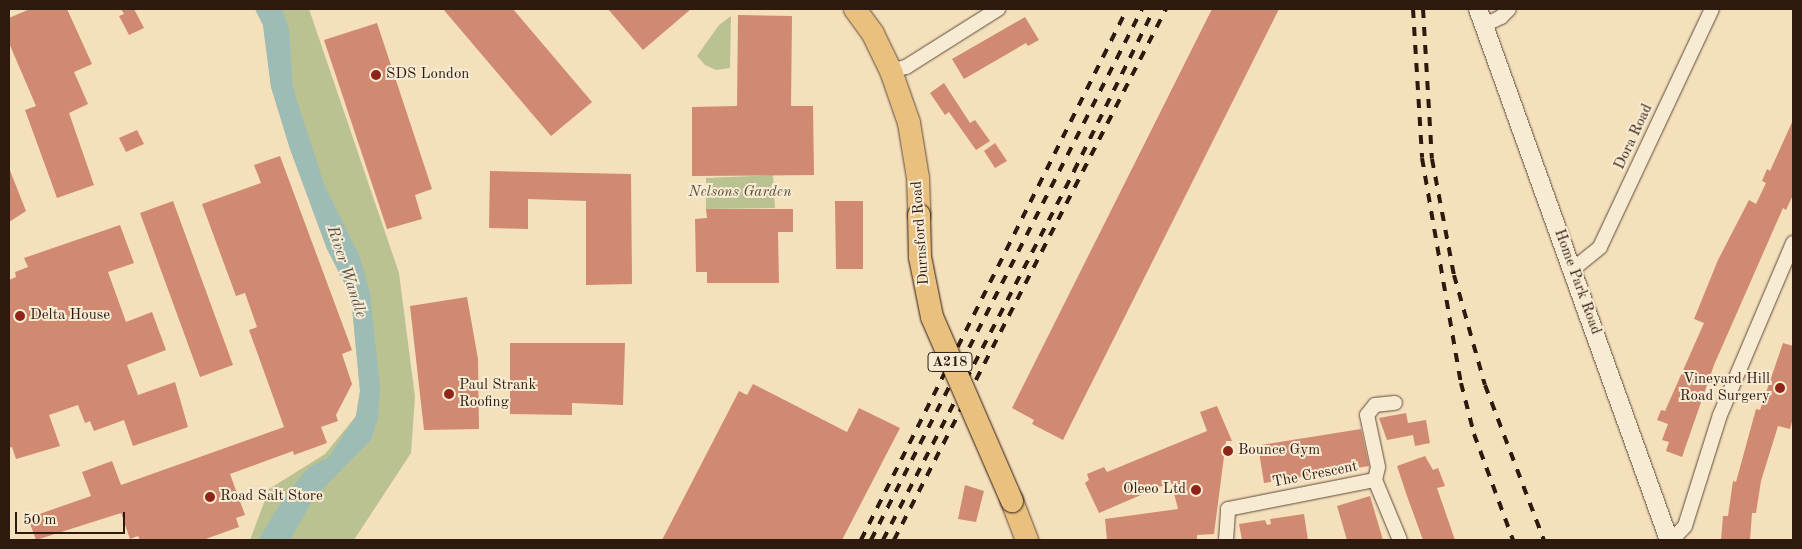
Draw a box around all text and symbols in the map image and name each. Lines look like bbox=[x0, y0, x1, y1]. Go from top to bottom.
place label: SDS London bbox=[386, 66, 469, 84]
marker: SDS London bbox=[370, 69, 382, 81]
street label: Dora Road bbox=[1611, 101, 1657, 173]
street label: Durnsford Road bbox=[908, 180, 934, 286]
park label: Nelsons Garden bbox=[689, 184, 791, 202]
water label: River Wandle bbox=[322, 224, 370, 320]
street label: Home Park Road bbox=[1550, 227, 1604, 337]
place label: Delta House bbox=[30, 307, 110, 325]
marker: Delta House bbox=[14, 310, 26, 322]
road number: A218 bbox=[928, 351, 972, 374]
place label: Vineyard Hill Road Surgery bbox=[1680, 370, 1770, 405]
place label: Paul Strank Roofing bbox=[459, 376, 536, 411]
marker: Vineyard Hill Road Surgery bbox=[1774, 382, 1786, 394]
marker: Paul Strank Roofing bbox=[443, 388, 455, 400]
place label: Bounce Gym bbox=[1238, 442, 1320, 460]
marker: Bounce Gym bbox=[1222, 445, 1234, 457]
street label: The Crescent bbox=[1271, 458, 1359, 492]
place label: Oleeo Ltd bbox=[1123, 481, 1186, 499]
marker: Oleeo Ltd bbox=[1190, 484, 1202, 496]
place label: Road Salt Store bbox=[220, 488, 323, 506]
marker: Road Salt Store bbox=[204, 491, 216, 503]
scale bar bbox=[18, 502, 128, 534]
text: 50 m bbox=[23, 513, 57, 528]

